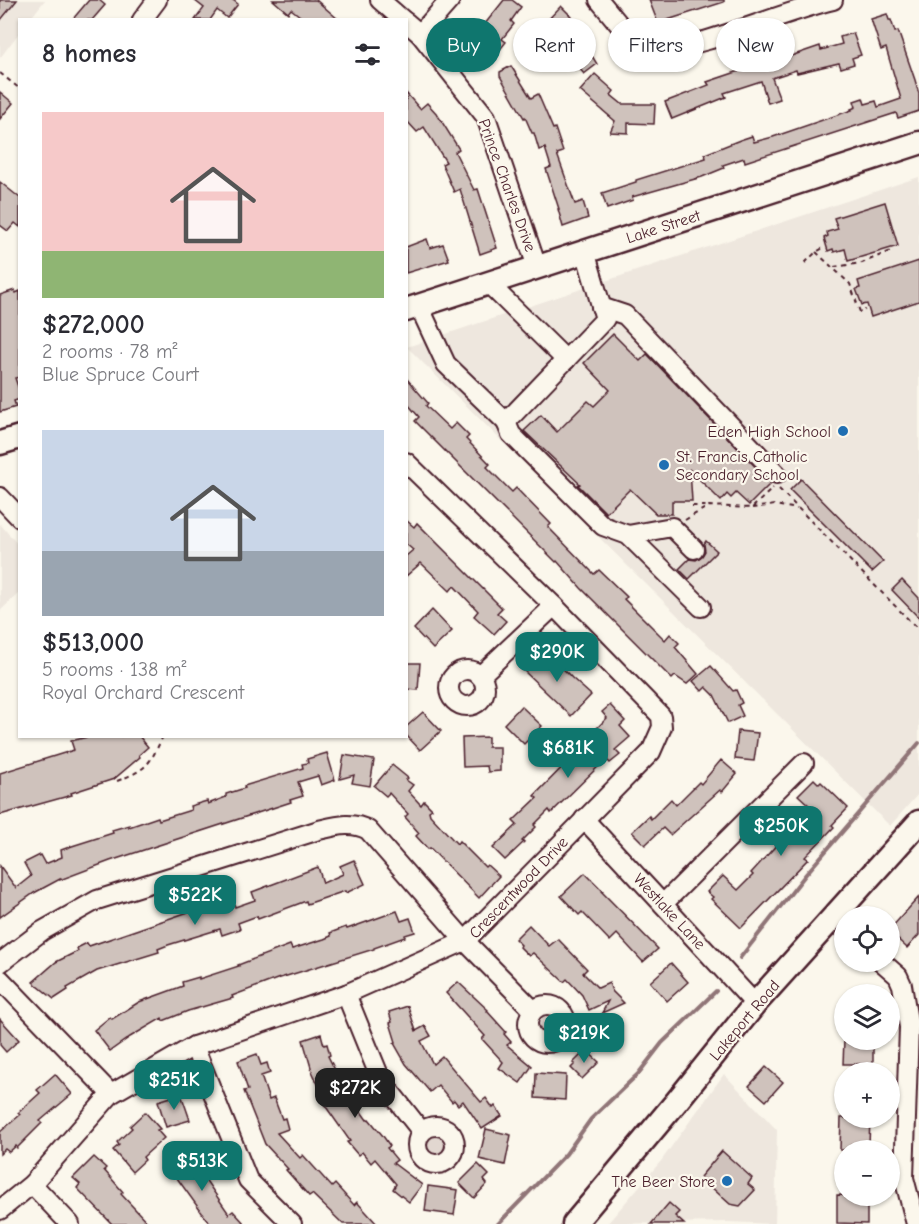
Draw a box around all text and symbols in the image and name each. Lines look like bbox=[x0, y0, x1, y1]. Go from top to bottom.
chip: Buy bbox=[426, 18, 501, 72]
chip: Rent bbox=[513, 18, 596, 72]
chip: Filters bbox=[608, 18, 704, 72]
chip: New bbox=[716, 18, 795, 72]
icon: filters bbox=[351, 38, 384, 71]
text: 8 homes bbox=[42, 39, 136, 69]
street label: Prince Charles Drive bbox=[475, 117, 539, 254]
icon: home bbox=[159, 151, 267, 259]
street label: Lake Street bbox=[624, 206, 703, 247]
text: $272,000 bbox=[42, 310, 145, 340]
text: 2 rooms · 78 m² bbox=[42, 340, 178, 363]
text: Blue Spruce Court bbox=[42, 363, 199, 386]
place label: Eden High School bbox=[708, 423, 831, 441]
marker: Eden High School bbox=[836, 424, 850, 438]
place label: St. Francis Catholic Secondary School bbox=[676, 448, 808, 484]
marker: St. Francis Catholic Secondary School bbox=[657, 458, 671, 472]
icon: home bbox=[159, 469, 267, 577]
text: $513,000 bbox=[42, 628, 144, 658]
pin: $290K bbox=[515, 632, 599, 683]
text: $290K bbox=[529, 640, 585, 663]
text: 5 rooms · 138 m² bbox=[42, 658, 187, 681]
text: Royal Orchard Crescent bbox=[42, 681, 244, 704]
pin: $681K bbox=[526, 728, 610, 779]
text: $681K bbox=[542, 736, 594, 759]
pin: $250K bbox=[739, 806, 823, 857]
text: $250K bbox=[753, 814, 809, 837]
street label: Crescentwood Drive bbox=[466, 833, 572, 942]
street label: Westlake Lane bbox=[629, 870, 709, 953]
pin: $522K bbox=[153, 875, 237, 926]
text: $522K bbox=[168, 883, 222, 906]
map controls bbox=[834, 906, 900, 1206]
button: locate bbox=[834, 906, 900, 972]
street label: Lakeport Road bbox=[706, 977, 784, 1064]
button: layers bbox=[834, 984, 900, 1050]
pin: $219K bbox=[542, 1013, 626, 1064]
text: $219K bbox=[558, 1021, 610, 1044]
pin: $251K bbox=[132, 1060, 216, 1111]
button: + bbox=[834, 1062, 900, 1128]
text: $251K bbox=[148, 1068, 200, 1091]
pin: $272K bbox=[313, 1068, 397, 1119]
text: $272K bbox=[329, 1076, 381, 1099]
button: − bbox=[834, 1140, 900, 1206]
pin: $513K bbox=[160, 1141, 244, 1192]
text: $513K bbox=[176, 1149, 228, 1172]
place label: The Beer Store bbox=[612, 1173, 715, 1191]
marker: The Beer Store bbox=[720, 1174, 734, 1188]

